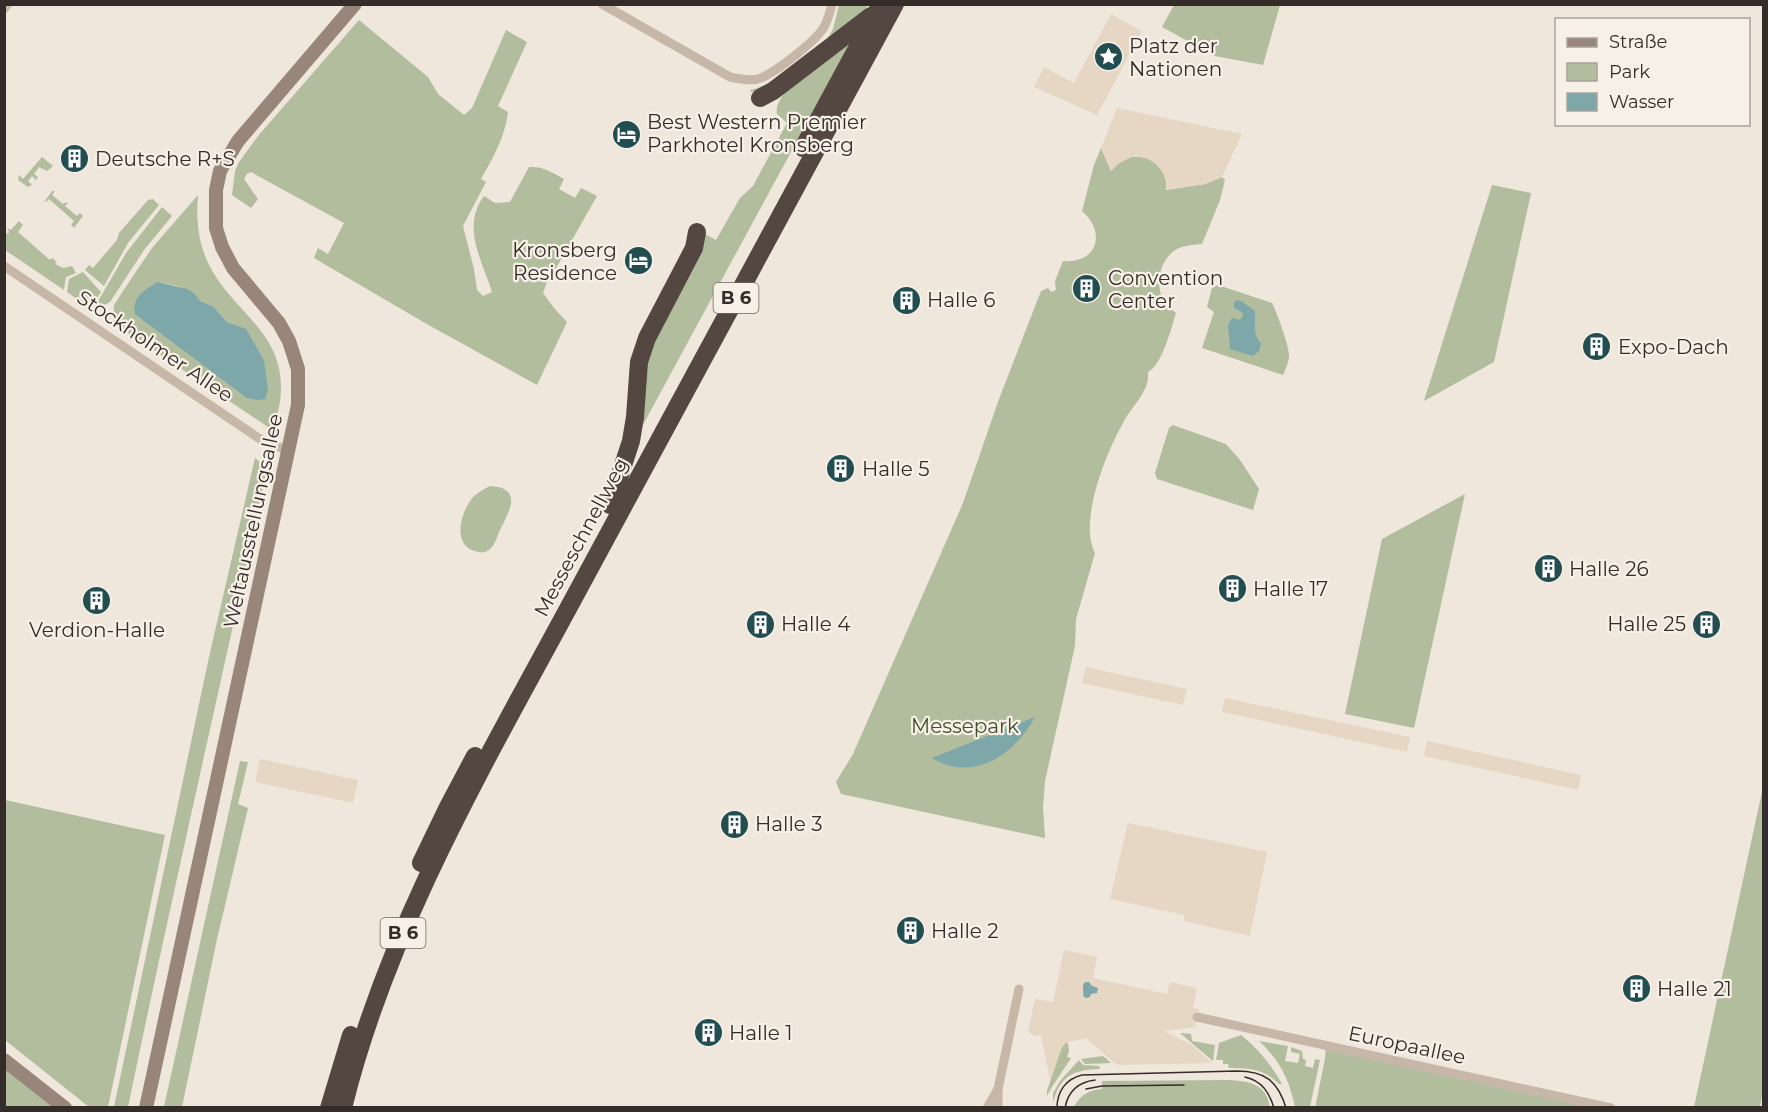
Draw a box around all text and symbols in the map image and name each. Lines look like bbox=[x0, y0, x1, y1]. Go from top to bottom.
legend bbox=[1555, 18, 1750, 126]
text: Straße bbox=[1609, 31, 1668, 53]
place label: Platz der Nationen bbox=[1129, 34, 1222, 81]
place icon: Platz der Nationen bbox=[1092, 41, 1124, 73]
text: Park bbox=[1609, 61, 1650, 83]
text: Wasser bbox=[1609, 91, 1674, 113]
place label: Best Western Premier Parkhotel Kronsberg bbox=[647, 110, 867, 157]
hotel icon: Best Western Premier Parkhotel Kronsberg bbox=[610, 118, 642, 150]
building icon: Deutsche R+S bbox=[58, 143, 90, 175]
place label: Deutsche R+S bbox=[95, 147, 235, 171]
place label: Kronsberg Residence bbox=[512, 238, 617, 285]
hotel icon: Kronsberg Residence bbox=[622, 245, 654, 277]
place label: Convention Center bbox=[1108, 266, 1223, 313]
building icon: Convention Center bbox=[1071, 273, 1103, 305]
road number: B 6 bbox=[714, 283, 758, 313]
building icon: Halle 6 bbox=[890, 284, 922, 316]
street label: Stockholmer Allee bbox=[72, 285, 238, 407]
place label: Halle 6 bbox=[927, 288, 995, 312]
building icon: Expo-Dach bbox=[1581, 331, 1613, 363]
place label: Expo-Dach bbox=[1618, 335, 1729, 359]
street label: Weltausstellungsallee bbox=[219, 412, 287, 630]
street label: Messeschnellweg bbox=[529, 453, 633, 621]
building icon: Halle 5 bbox=[825, 453, 857, 485]
place label: Halle 5 bbox=[862, 457, 929, 481]
building icon: Halle 26 bbox=[1532, 553, 1564, 585]
place label: Halle 26 bbox=[1569, 557, 1649, 581]
building icon: Halle 17 bbox=[1216, 573, 1248, 605]
place label: Halle 17 bbox=[1253, 577, 1328, 601]
building icon: Verdion-Halle bbox=[81, 584, 113, 616]
building icon: Halle 4 bbox=[744, 608, 776, 640]
building icon: Halle 25 bbox=[1691, 608, 1723, 640]
place label: Halle 4 bbox=[781, 612, 850, 636]
place label: Halle 25 bbox=[1607, 612, 1686, 636]
place label: Verdion-Halle bbox=[29, 618, 165, 642]
park label: Messepark bbox=[911, 714, 1019, 738]
building icon: Halle 3 bbox=[718, 808, 750, 840]
place label: Halle 3 bbox=[755, 812, 822, 836]
building icon: Halle 2 bbox=[894, 915, 926, 947]
road number: B 6 bbox=[380, 918, 426, 948]
place label: Halle 2 bbox=[931, 919, 999, 943]
building icon: Halle 21 bbox=[1620, 973, 1652, 1005]
place label: Halle 21 bbox=[1657, 977, 1732, 1001]
building icon: Halle 1 bbox=[692, 1017, 724, 1049]
place label: Halle 1 bbox=[729, 1021, 792, 1045]
street label: Europaallee bbox=[1346, 1021, 1468, 1069]

